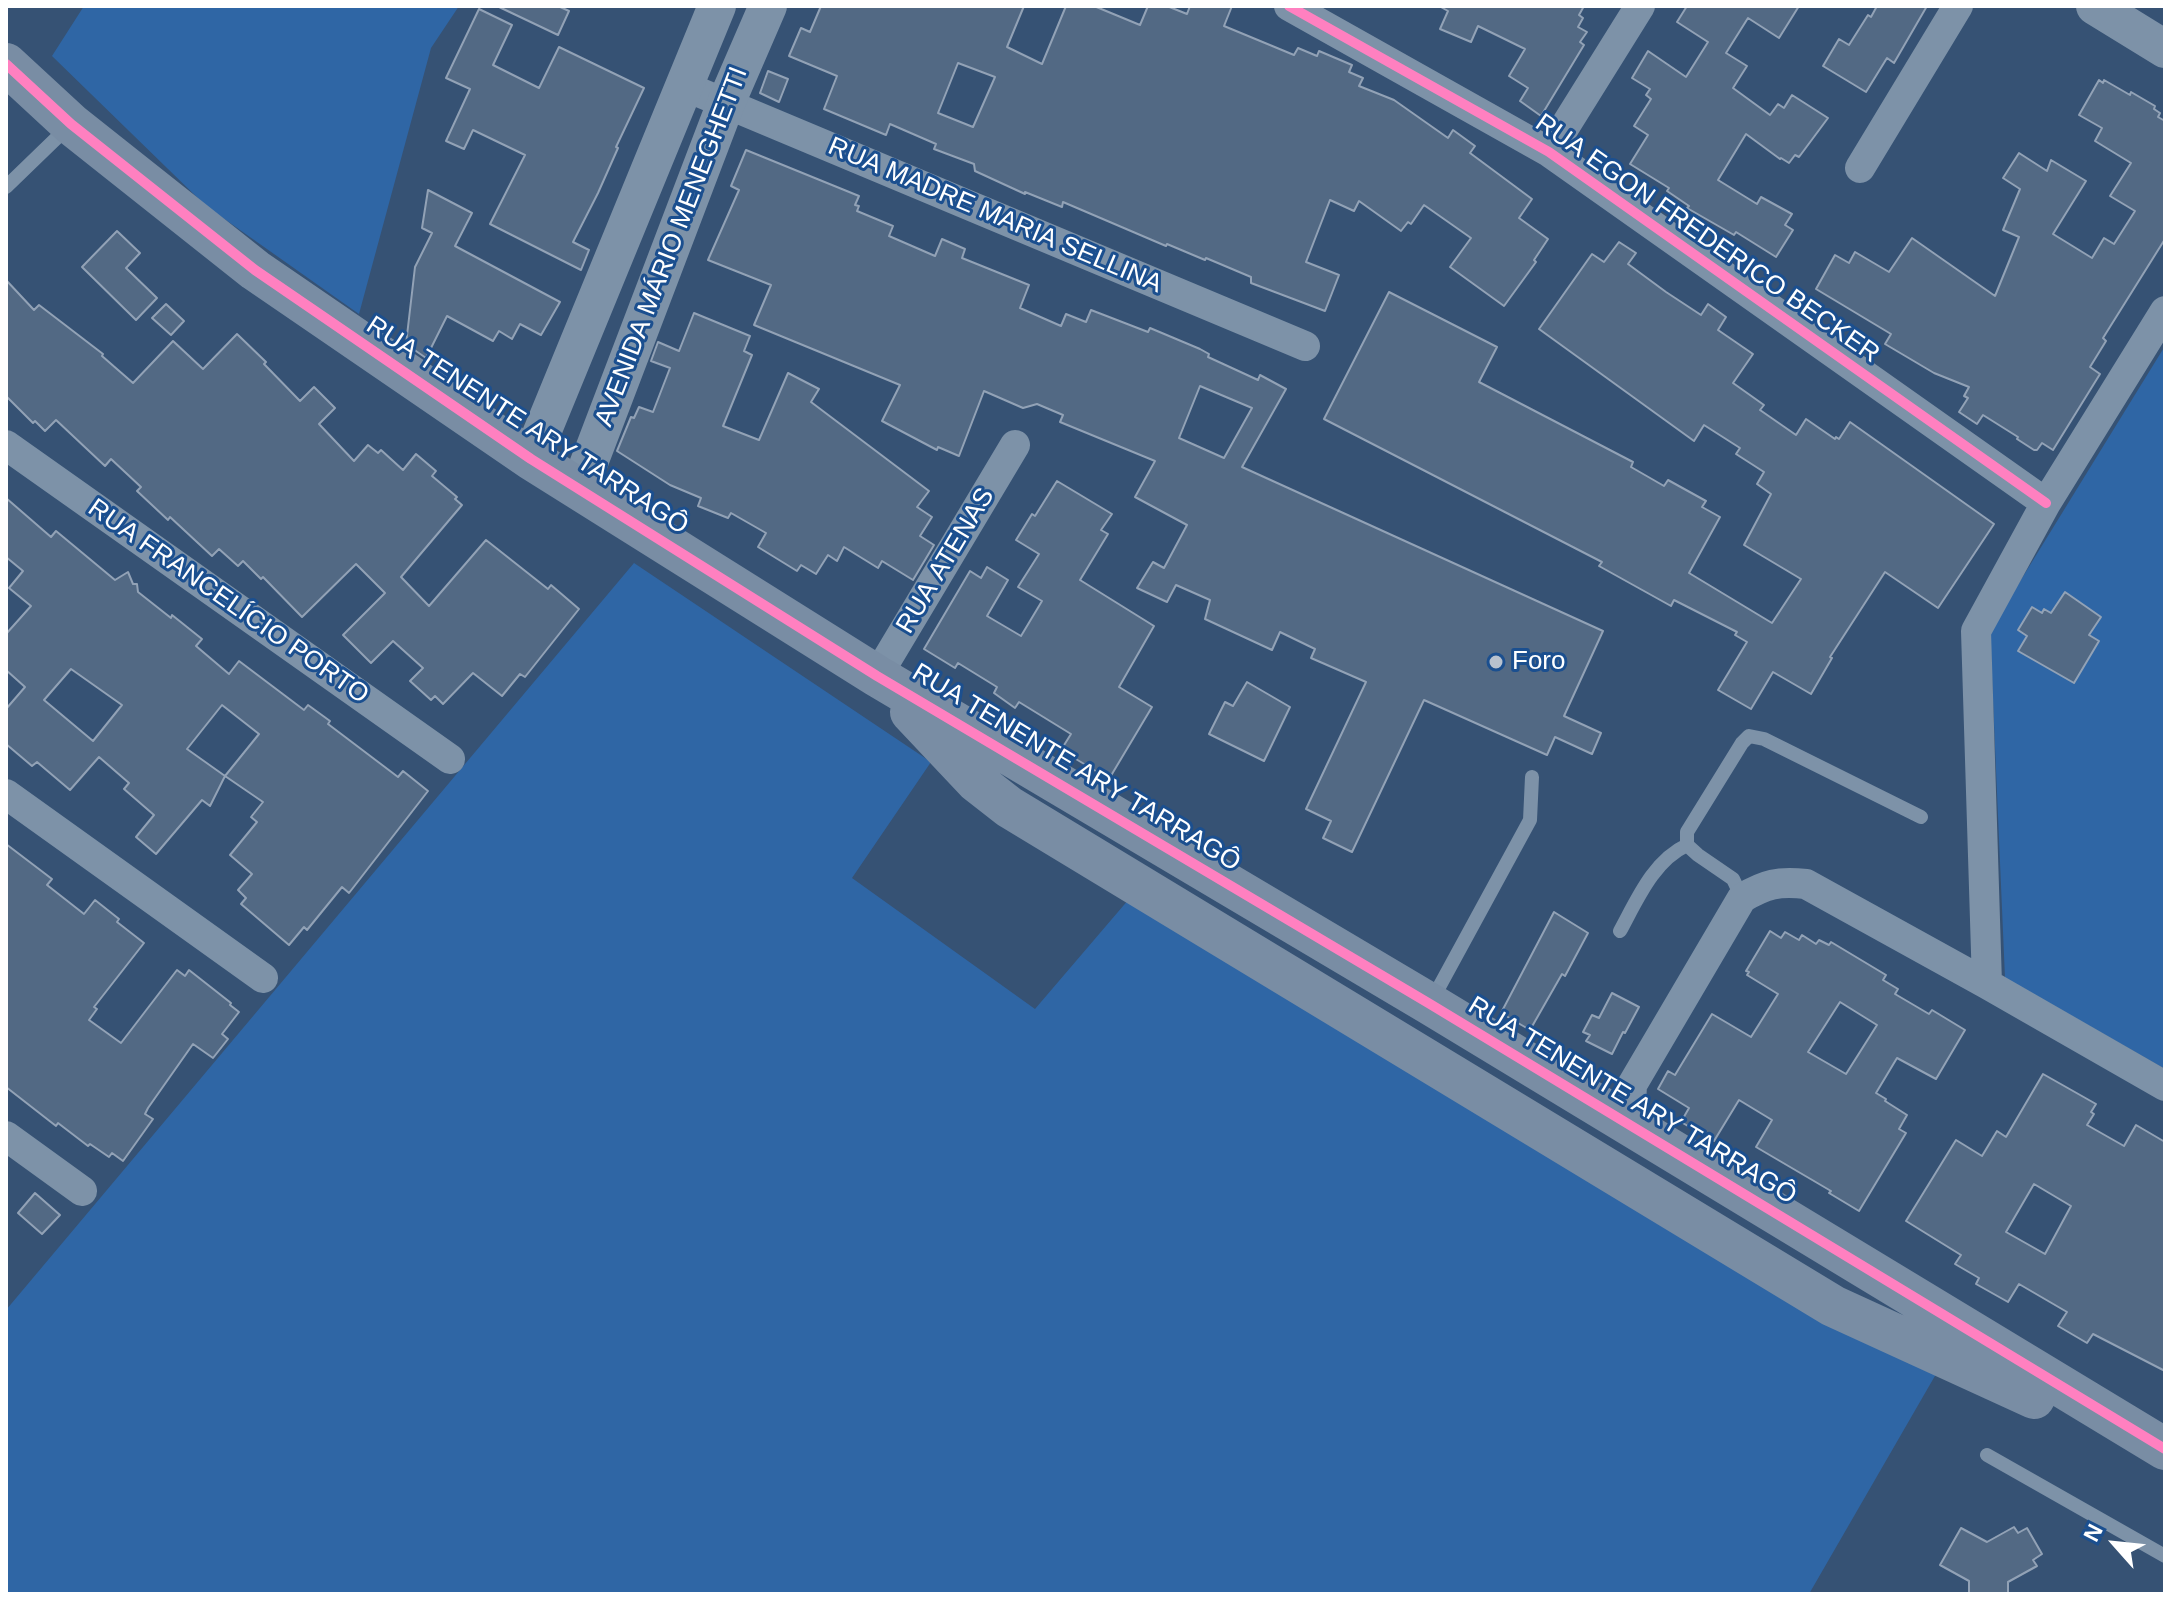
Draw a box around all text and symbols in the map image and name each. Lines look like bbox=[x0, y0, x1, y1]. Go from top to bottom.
street label: AVENIDA MÁRIO MENEGHETTI bbox=[589, 63, 755, 431]
street label: RUA EGON FREDERICO BECKER bbox=[1529, 108, 1885, 370]
street label: RUA MADRE MARIA SELLINA bbox=[823, 131, 1167, 301]
street label: RUA TENENTE ARY TARRAGÔ bbox=[360, 310, 694, 542]
street label: RUA ATENAS bbox=[890, 483, 1002, 639]
street label: RUA FRANCELÍCIO PORTO bbox=[82, 493, 374, 711]
place label: Foro bbox=[1512, 646, 1565, 678]
marker: Foro bbox=[1487, 653, 1505, 671]
street label: RUA TENENTE ARY TARRAGÔ bbox=[906, 657, 1246, 879]
street label: RUA TENENTE ARY TARRAGÔ bbox=[1462, 990, 1802, 1212]
north arrow bbox=[2075, 1504, 2155, 1584]
text: N bbox=[2078, 1520, 2108, 1546]

